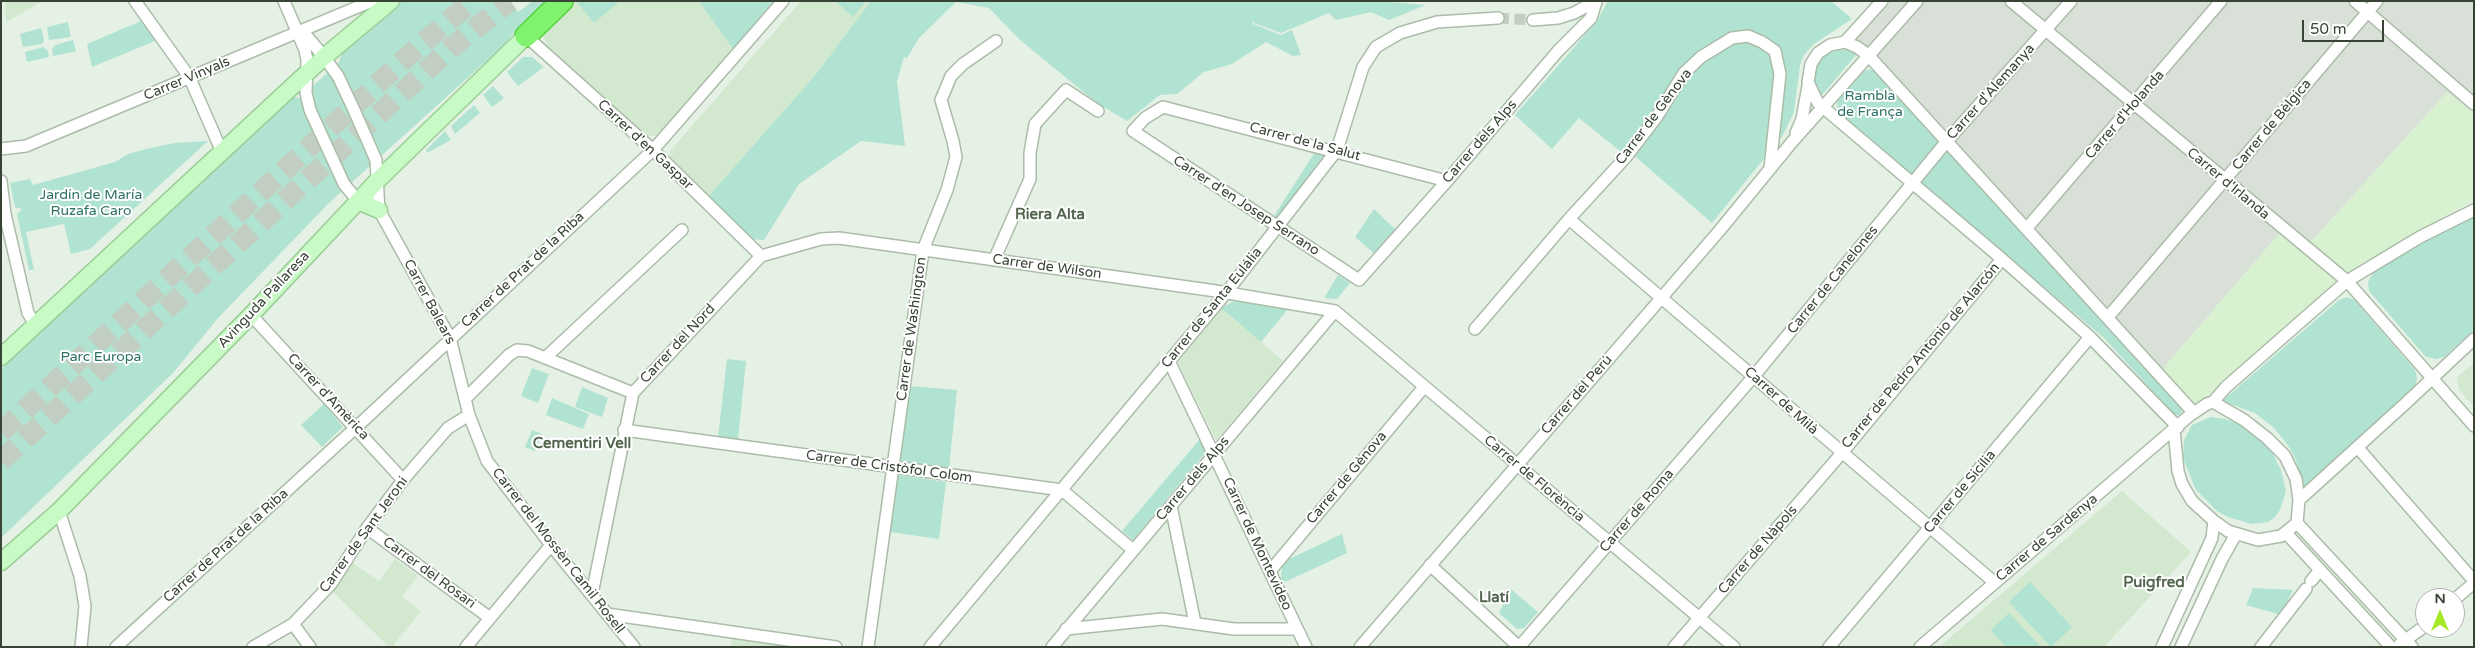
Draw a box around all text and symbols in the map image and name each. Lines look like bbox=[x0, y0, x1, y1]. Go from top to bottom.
scale bar bbox=[2305, 10, 2388, 42]
text: 50 m bbox=[2310, 20, 2347, 38]
street label: Carrer d'Alemanya bbox=[1944, 41, 2038, 143]
street label: Carrer Vinyals bbox=[141, 53, 233, 105]
street label: Carrer de Gènova bbox=[1612, 66, 1696, 168]
street label: Carrer d'Holanda bbox=[2082, 67, 2168, 163]
street label: Carrer de Bèlgica bbox=[2229, 76, 2315, 174]
park label: Rambla de França bbox=[1837, 88, 1903, 120]
street label: Carrer d'en Gaspar bbox=[594, 96, 696, 194]
street label: Carrer dels Alps bbox=[1439, 97, 1521, 187]
street label: Carrer de la Salut bbox=[1248, 119, 1362, 165]
street label: Carrer d'Irlanda bbox=[2183, 145, 2273, 223]
street label: Carrer d'en Josep Serrano bbox=[1170, 152, 1322, 260]
park label: Jardín de María Ruzafa Caro bbox=[40, 187, 142, 220]
district label: Riera Alta bbox=[1015, 206, 1085, 224]
street label: Carrer de Prat de la Riba bbox=[458, 209, 588, 331]
street label: Carrer de Canelones bbox=[1784, 222, 1882, 338]
street label: Carrer de Santa Eulália bbox=[1158, 244, 1266, 372]
street label: Avinguda Pallaresa bbox=[215, 248, 313, 352]
street label: Carrer de Wilson bbox=[991, 251, 1103, 283]
street label: Carrer de Washington bbox=[894, 256, 930, 402]
street label: Carrer Balears bbox=[400, 257, 458, 347]
street label: Carrer de Pedro Antonio de Alarcón bbox=[1838, 260, 2004, 452]
street label: Carrer del Nord bbox=[637, 301, 719, 387]
park label: Parc Europa bbox=[61, 349, 141, 365]
street label: Carrer d'Amèrica bbox=[284, 350, 372, 444]
street label: Carrer del Perú bbox=[1538, 352, 1616, 438]
street label: Carrer de Milà bbox=[1741, 363, 1821, 439]
street label: Carrer de Gènova bbox=[1303, 428, 1391, 528]
street label: Carrer de Florència bbox=[1480, 432, 1588, 526]
street label: Carrer dels Alps bbox=[1153, 433, 1233, 525]
district label: Cementiri Vell bbox=[533, 435, 631, 453]
street label: Carrer de Cristòfol Colom bbox=[805, 447, 973, 487]
street label: Carrer de Sicília bbox=[1920, 447, 2000, 537]
street label: Carrer del Mossèn Camil Rosell bbox=[488, 465, 628, 637]
street label: Carrer de Roma bbox=[1596, 466, 1678, 556]
street label: Carrer de Sant Jeroni bbox=[316, 474, 412, 596]
street label: Carrer de Montevideo bbox=[1219, 475, 1295, 613]
street label: Carrer de Prat de la Riba bbox=[160, 485, 292, 607]
street label: Carrer de Sardenya bbox=[1993, 491, 2101, 585]
street label: Carrer de Nàpols bbox=[1715, 502, 1801, 598]
street label: Carrer del Rosari bbox=[379, 534, 479, 612]
district label: Puigfred bbox=[2123, 574, 2185, 592]
north arrow bbox=[2415, 588, 2465, 638]
district label: Llatí bbox=[1479, 589, 1509, 607]
text: N bbox=[2434, 590, 2446, 607]

